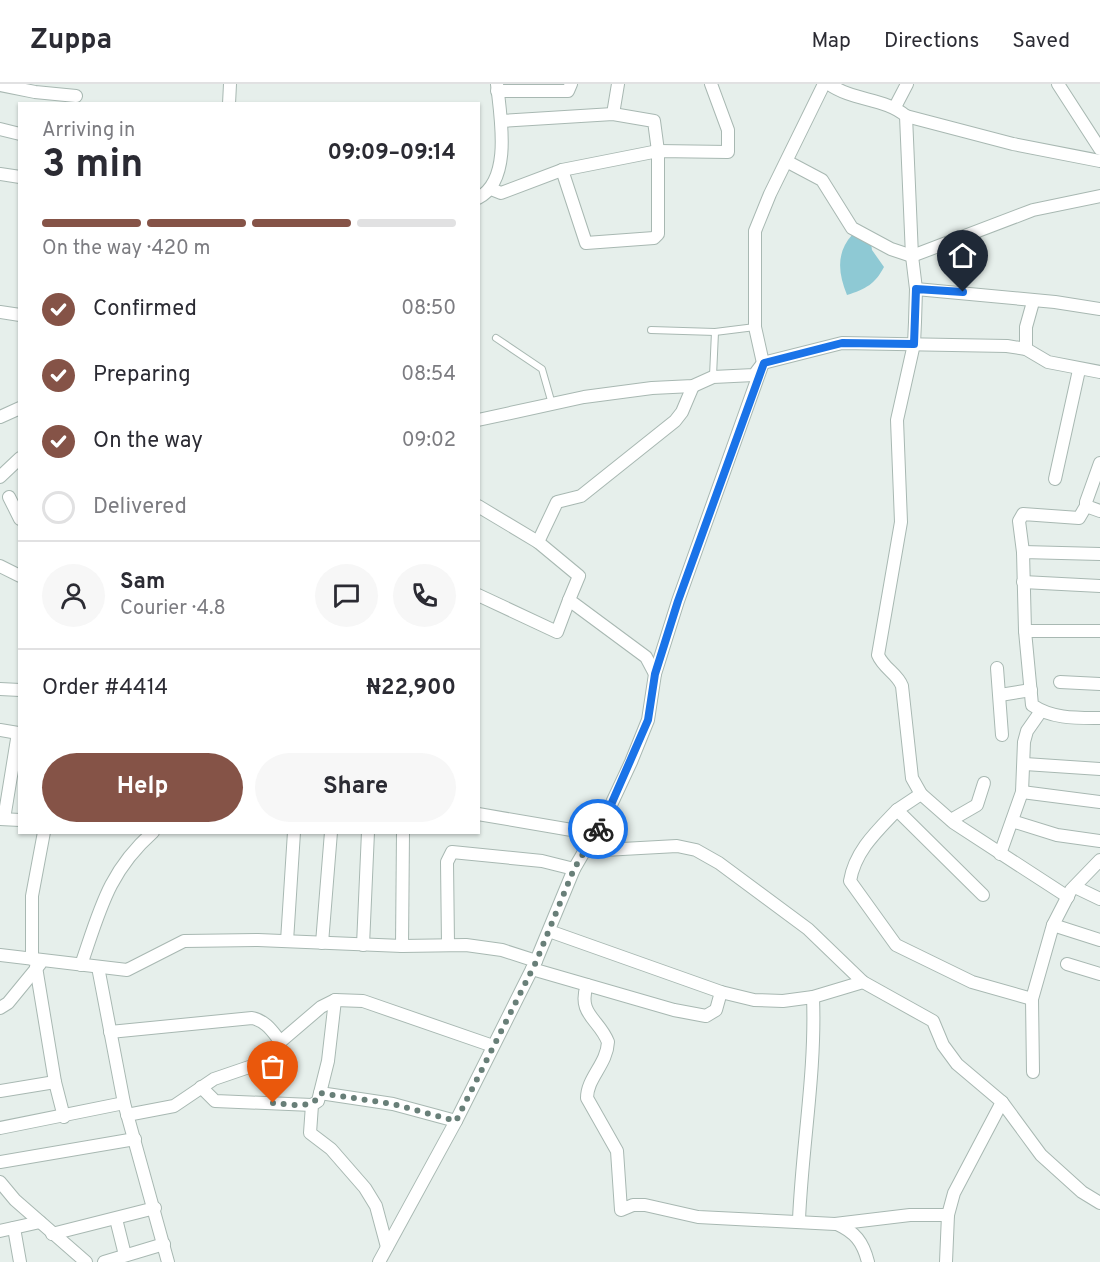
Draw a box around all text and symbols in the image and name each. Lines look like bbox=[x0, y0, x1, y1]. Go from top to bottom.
text: Zuppa bbox=[30, 23, 112, 59]
text: Map bbox=[811, 28, 851, 55]
text: Directions bbox=[884, 28, 979, 55]
text: Saved bbox=[1012, 28, 1070, 55]
text: Arriving in bbox=[42, 118, 135, 144]
text: 09:09–09:14 bbox=[327, 140, 456, 167]
text: 3 min bbox=[42, 142, 143, 191]
pin bbox=[937, 230, 988, 292]
text: On the way · 420 m bbox=[42, 236, 211, 262]
icon: home bbox=[946, 239, 979, 272]
icon: check bbox=[42, 293, 75, 326]
text: Confirmed bbox=[93, 296, 197, 323]
text: 08:50 bbox=[401, 296, 456, 322]
icon: check bbox=[42, 359, 75, 392]
text: Preparing bbox=[93, 362, 191, 389]
text: 08:54 bbox=[401, 362, 456, 388]
icon: check bbox=[42, 425, 75, 458]
text: On the way bbox=[93, 428, 203, 455]
text: 09:02 bbox=[402, 428, 456, 454]
text: Delivered bbox=[93, 494, 187, 521]
button: person bbox=[42, 564, 105, 627]
button: chat bbox=[315, 564, 378, 627]
button: phone bbox=[393, 564, 456, 627]
text: Sam bbox=[120, 569, 165, 596]
text: Courier · 4.8 bbox=[120, 596, 226, 622]
text: Order #4414 bbox=[42, 675, 168, 702]
text: ₦22,900 bbox=[366, 675, 456, 702]
button: Help bbox=[42, 753, 243, 822]
button: Share bbox=[255, 753, 456, 822]
courier bbox=[568, 799, 628, 859]
icon: bike bbox=[582, 813, 615, 846]
pin bbox=[247, 1041, 298, 1103]
icon: bag bbox=[256, 1050, 289, 1083]

